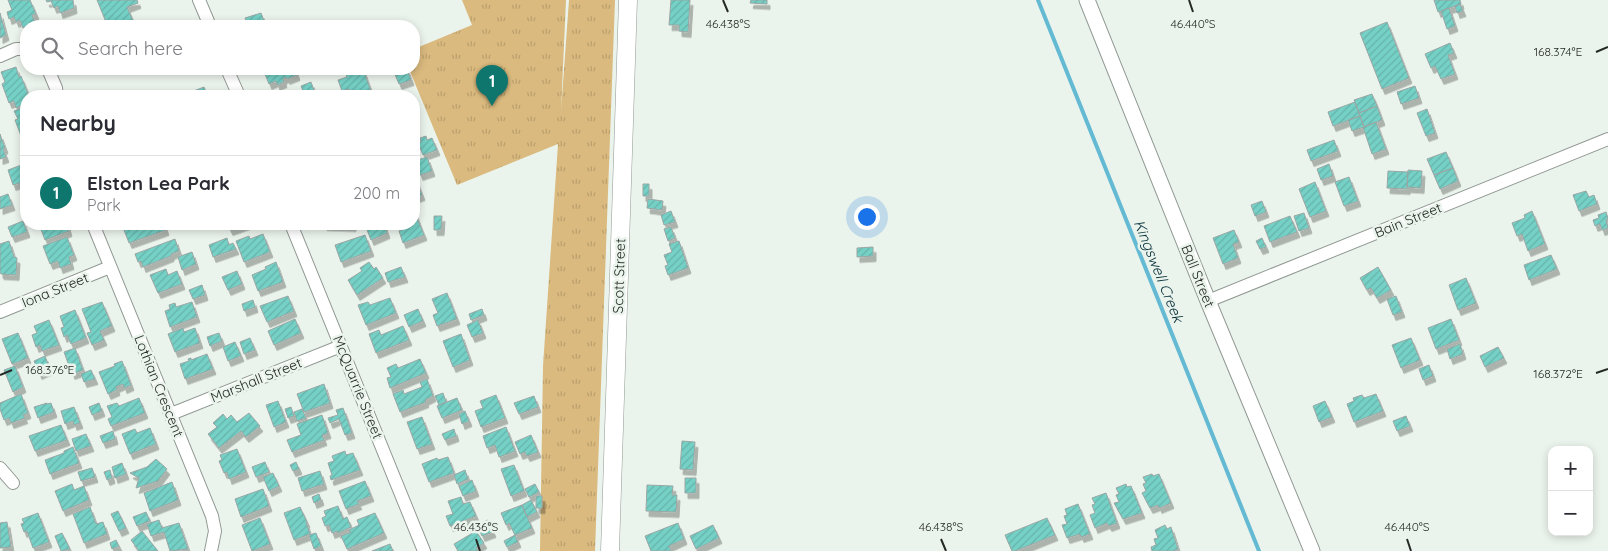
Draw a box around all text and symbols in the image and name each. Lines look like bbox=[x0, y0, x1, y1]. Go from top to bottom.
text: 46.438°S bbox=[706, 16, 750, 31]
text: 46.440°S bbox=[1170, 16, 1216, 31]
search box bbox=[20, 20, 420, 75]
icon: search bbox=[38, 34, 66, 62]
text: Search here bbox=[78, 36, 183, 60]
text: 168.374°E bbox=[1534, 44, 1583, 59]
pin: 1 bbox=[476, 65, 508, 106]
text: Nearby bbox=[40, 110, 116, 136]
text: Elston Lea Park bbox=[87, 171, 230, 195]
text: 1 bbox=[53, 183, 59, 203]
text: 200 m bbox=[353, 183, 400, 203]
text: Park bbox=[87, 195, 121, 215]
street label: Bain Street bbox=[1372, 198, 1444, 242]
your location bbox=[854, 204, 880, 230]
water label: Kingswell Creek bbox=[1130, 217, 1189, 327]
street label: Scott Street bbox=[609, 238, 629, 314]
street label: Ball Street bbox=[1177, 242, 1219, 310]
street label: Iona Street bbox=[19, 268, 91, 312]
street label: Lothian Crescent bbox=[130, 332, 188, 440]
street label: McQuarrie Street bbox=[329, 333, 387, 442]
street label: Marshall Street bbox=[208, 353, 305, 407]
text: 168.376°E bbox=[26, 362, 75, 377]
text: 168.372°E bbox=[1533, 366, 1583, 381]
map controls bbox=[1548, 446, 1593, 536]
button: + bbox=[1548, 446, 1593, 491]
button: − bbox=[1548, 491, 1593, 536]
text: 46.436°S bbox=[454, 519, 498, 534]
text: 46.438°S bbox=[919, 519, 963, 534]
text: 46.440°S bbox=[1384, 519, 1430, 534]

